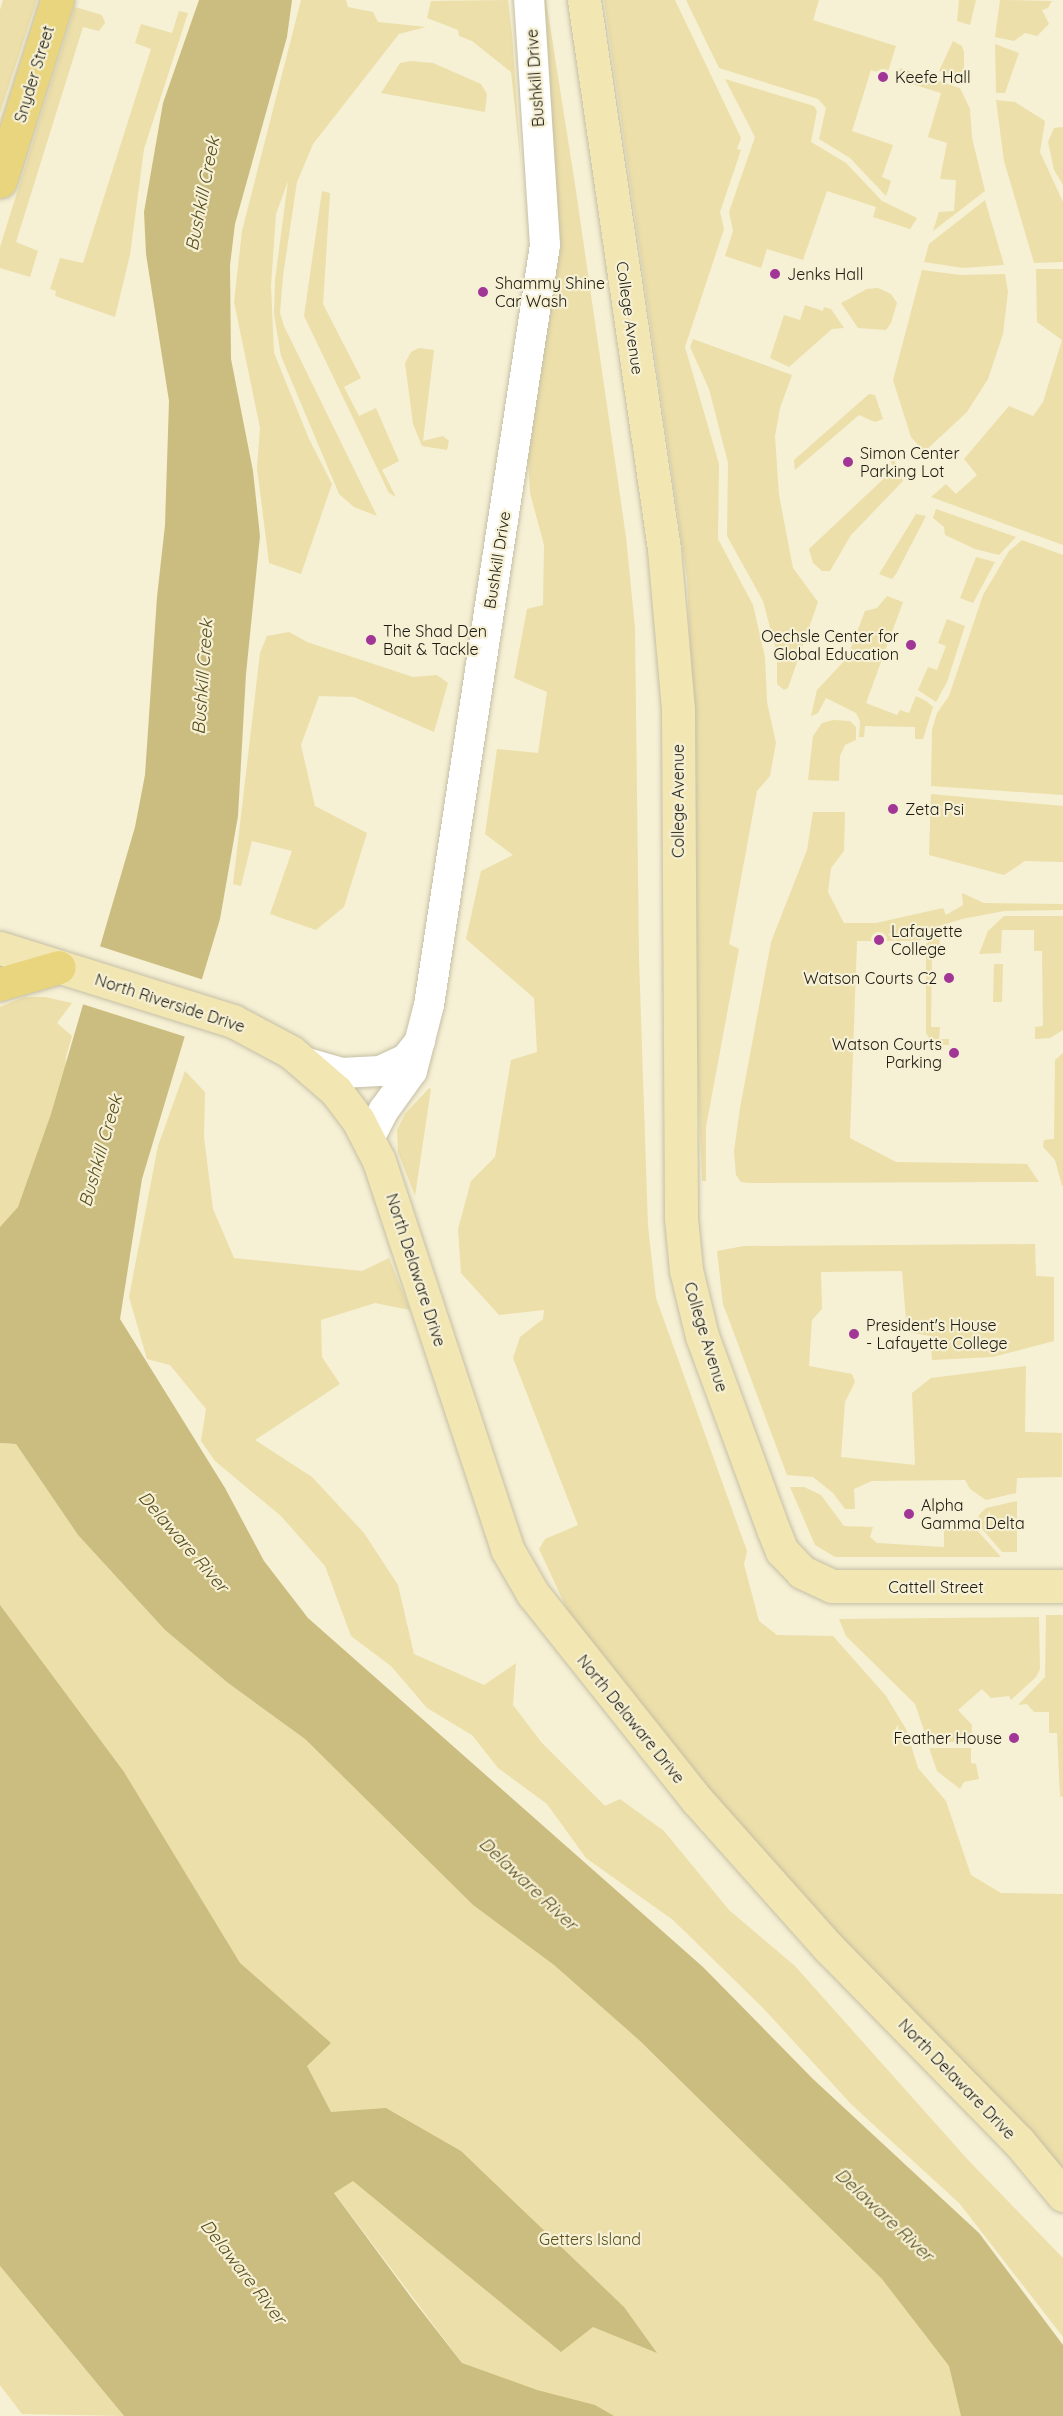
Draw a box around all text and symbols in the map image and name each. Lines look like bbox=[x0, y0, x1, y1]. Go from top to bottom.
street label: Snyder Street bbox=[10, 23, 58, 125]
street label: Bushkill Drive bbox=[522, 28, 548, 128]
place label: Keefe Hall bbox=[895, 67, 971, 87]
marker: Keefe Hall bbox=[876, 70, 890, 84]
water label: Bushkill Creek bbox=[181, 135, 225, 253]
street label: College Avenue bbox=[613, 260, 647, 376]
place label: Jenks Hall bbox=[787, 264, 863, 284]
marker: Jenks Hall bbox=[768, 267, 782, 281]
place label: Shammy Shine Car Wash bbox=[495, 273, 605, 311]
marker: Shammy Shine Car Wash bbox=[476, 285, 490, 299]
place label: Simon Center Parking Lot bbox=[860, 443, 960, 481]
marker: Simon Center Parking Lot bbox=[841, 455, 855, 469]
street label: Bushkill Drive bbox=[480, 510, 514, 610]
water label: Bushkill Creek bbox=[188, 619, 218, 735]
place label: The Shad Den Bait & Tackle bbox=[383, 621, 487, 659]
place label: Oechsle Center for Global Education bbox=[761, 626, 899, 664]
marker: The Shad Den Bait & Tackle bbox=[364, 633, 378, 647]
marker: Oechsle Center for Global Education bbox=[904, 638, 918, 652]
street label: College Avenue bbox=[668, 744, 688, 858]
place label: Zeta Psi bbox=[905, 799, 964, 819]
marker: Zeta Psi bbox=[886, 802, 900, 816]
place label: Lafayette College bbox=[891, 921, 963, 959]
marker: Lafayette College bbox=[872, 933, 886, 947]
place label: Watson Courts C2 bbox=[803, 968, 937, 988]
street label: North Riverside Drive bbox=[93, 970, 247, 1036]
marker: Watson Courts C2 bbox=[942, 971, 956, 985]
place label: Watson Courts Parking bbox=[832, 1034, 942, 1072]
marker: Watson Courts Parking bbox=[947, 1046, 961, 1060]
water label: Bushkill Creek bbox=[75, 1092, 127, 1210]
street label: North Delaware Drive bbox=[382, 1191, 450, 1349]
street label: College Avenue bbox=[680, 1280, 732, 1394]
place label: President's House - Lafayette College bbox=[866, 1315, 1007, 1353]
marker: President's House - Lafayette College bbox=[847, 1327, 861, 1341]
water label: Delaware River bbox=[133, 1487, 233, 1597]
place label: Alpha Gamma Delta bbox=[921, 1495, 1025, 1533]
marker: Alpha Gamma Delta bbox=[902, 1507, 916, 1521]
street label: Cattell Street bbox=[888, 1577, 984, 1597]
street label: North Delaware Drive bbox=[573, 1651, 689, 1787]
place label: Feather House bbox=[893, 1728, 1002, 1748]
marker: Feather House bbox=[1007, 1731, 1021, 1745]
water label: Delaware River bbox=[474, 1833, 582, 1935]
street label: North Delaware Drive bbox=[895, 2015, 1019, 2143]
water label: Delaware River bbox=[830, 2164, 938, 2266]
water label: Delaware River bbox=[195, 2215, 291, 2329]
park label: Getters Island bbox=[539, 2229, 641, 2249]

